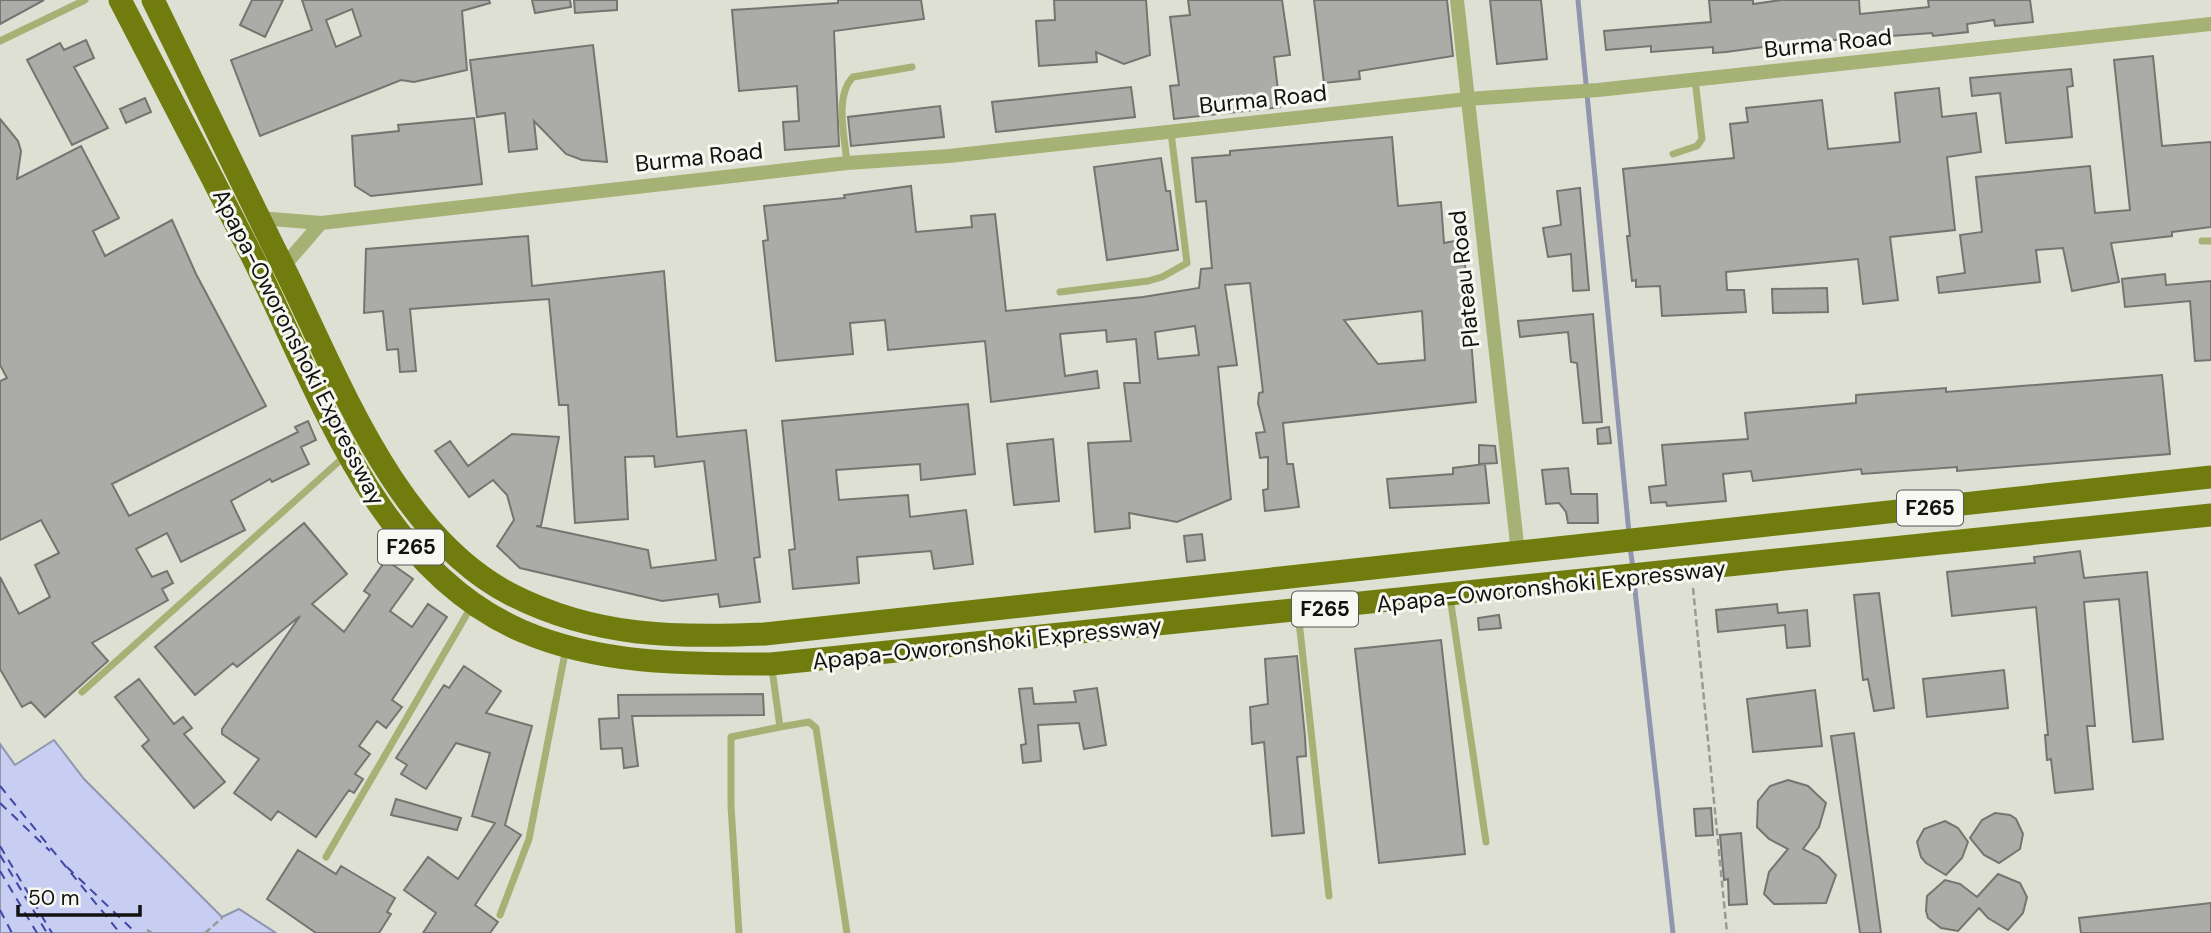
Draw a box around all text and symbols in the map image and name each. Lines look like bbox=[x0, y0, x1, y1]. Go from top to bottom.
street label: Burma Road bbox=[1763, 21, 1893, 65]
street label: Burma Road bbox=[1198, 77, 1328, 121]
street label: Burma Road bbox=[634, 135, 764, 179]
street label: Apapa-Oworonshoki Expressway bbox=[206, 184, 392, 511]
street label: Plateau Road bbox=[1442, 209, 1486, 349]
road number: F265 bbox=[1897, 490, 1963, 526]
road number: F265 bbox=[378, 530, 444, 564]
street label: Apapa-Oworonshoki Expressway bbox=[1375, 553, 1727, 619]
road number: F265 bbox=[1292, 592, 1358, 626]
street label: Apapa-Oworonshoki Expressway bbox=[811, 610, 1163, 676]
scale bar bbox=[18, 874, 140, 918]
text: 50 m bbox=[28, 884, 79, 912]

